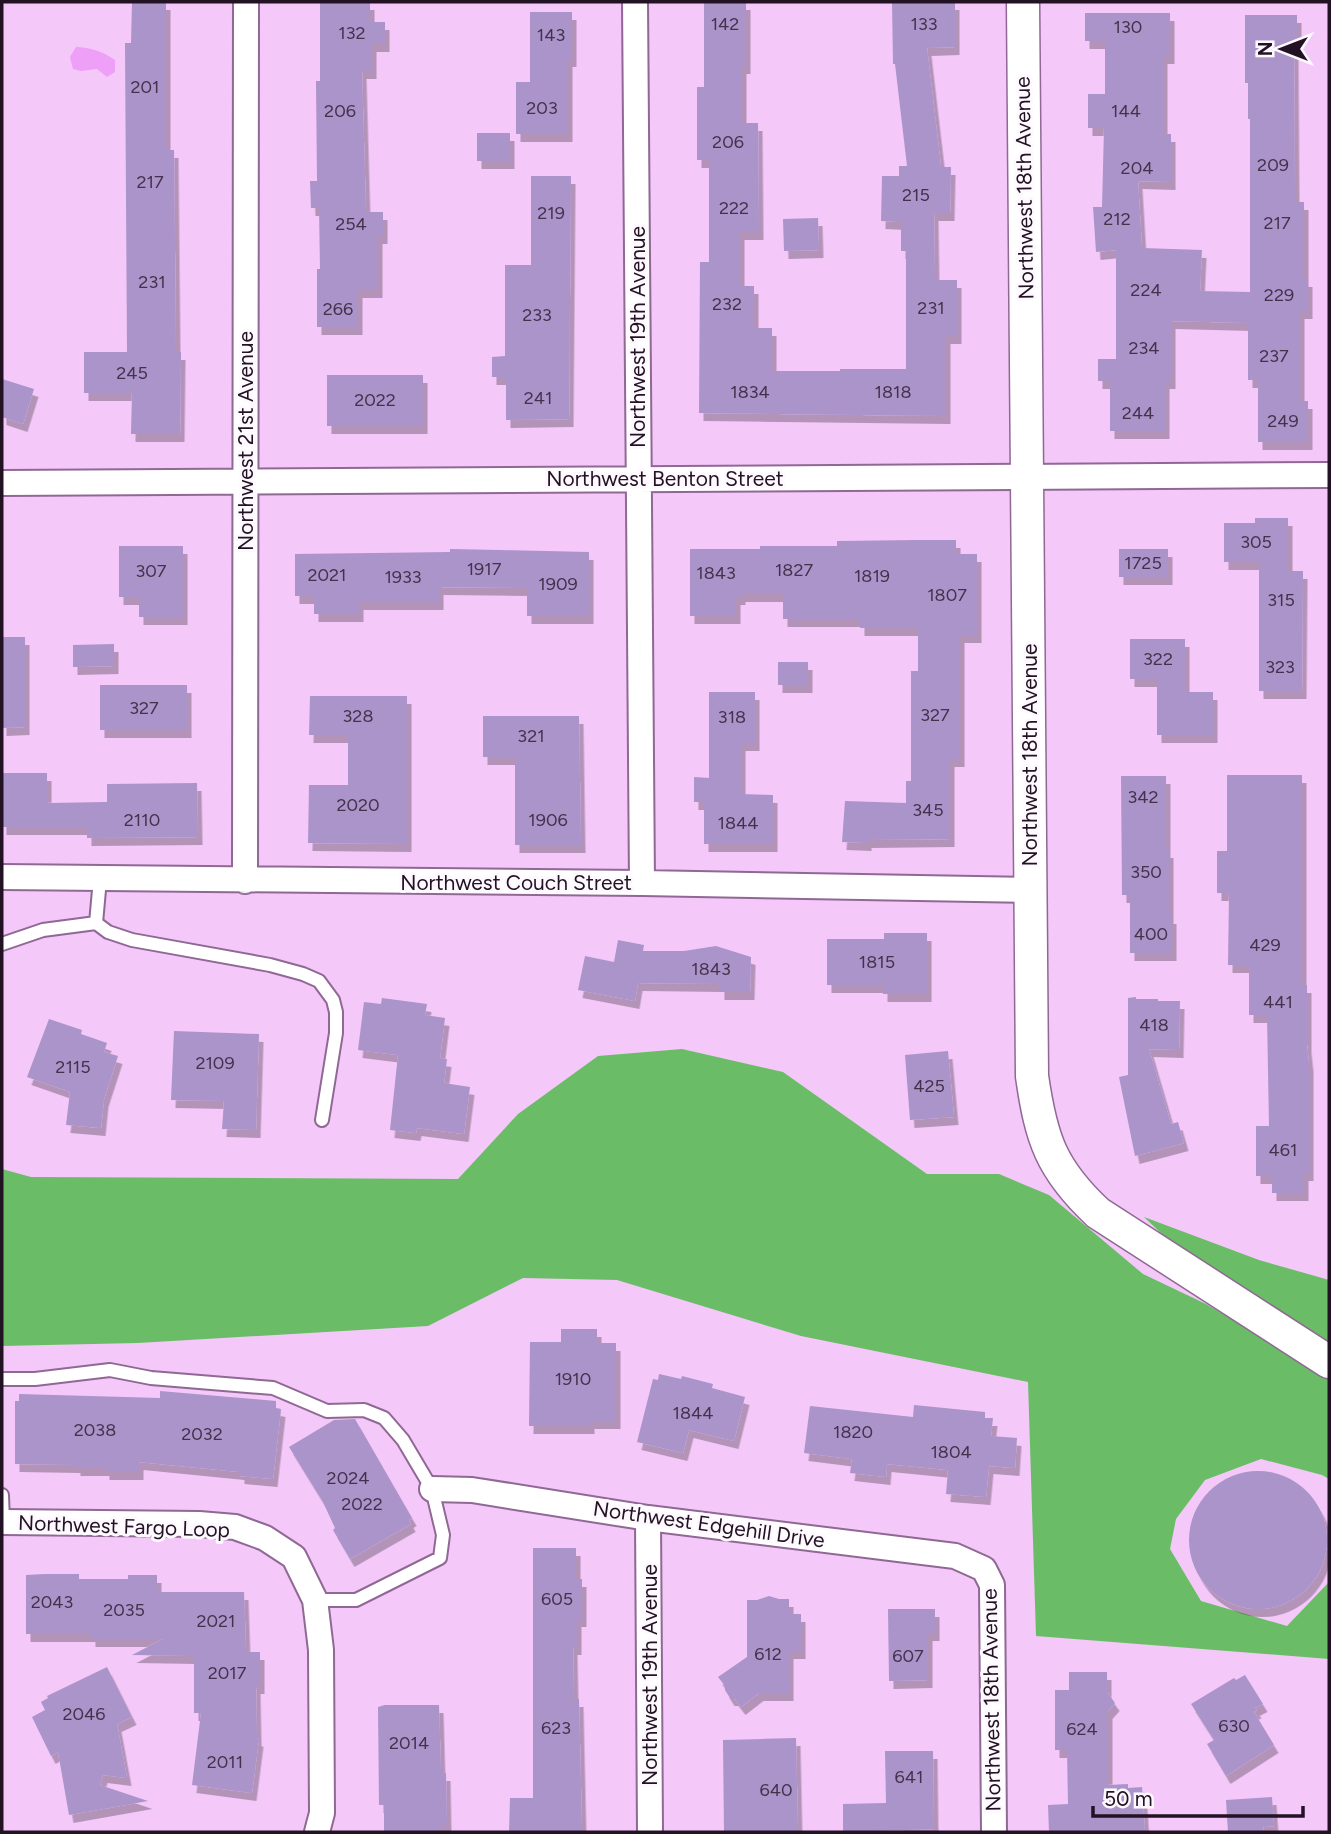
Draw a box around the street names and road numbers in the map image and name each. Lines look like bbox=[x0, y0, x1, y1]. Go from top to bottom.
street label: Northwest 18th Avenue bbox=[1010, 76, 1038, 300]
street label: Northwest 19th Avenue bbox=[625, 226, 650, 448]
street label: Northwest 21st Avenue bbox=[233, 331, 258, 551]
street label: Northwest Benton Street bbox=[546, 466, 784, 491]
street label: Northwest 18th Avenue bbox=[1017, 643, 1042, 867]
street label: Northwest Couch Street bbox=[400, 870, 632, 895]
street label: Northwest Edgehill Drive bbox=[592, 1495, 826, 1553]
street label: Northwest Fargo Loop bbox=[18, 1510, 230, 1542]
street label: Northwest 19th Avenue bbox=[637, 1564, 662, 1786]
street label: Northwest 18th Avenue bbox=[977, 1588, 1005, 1812]

